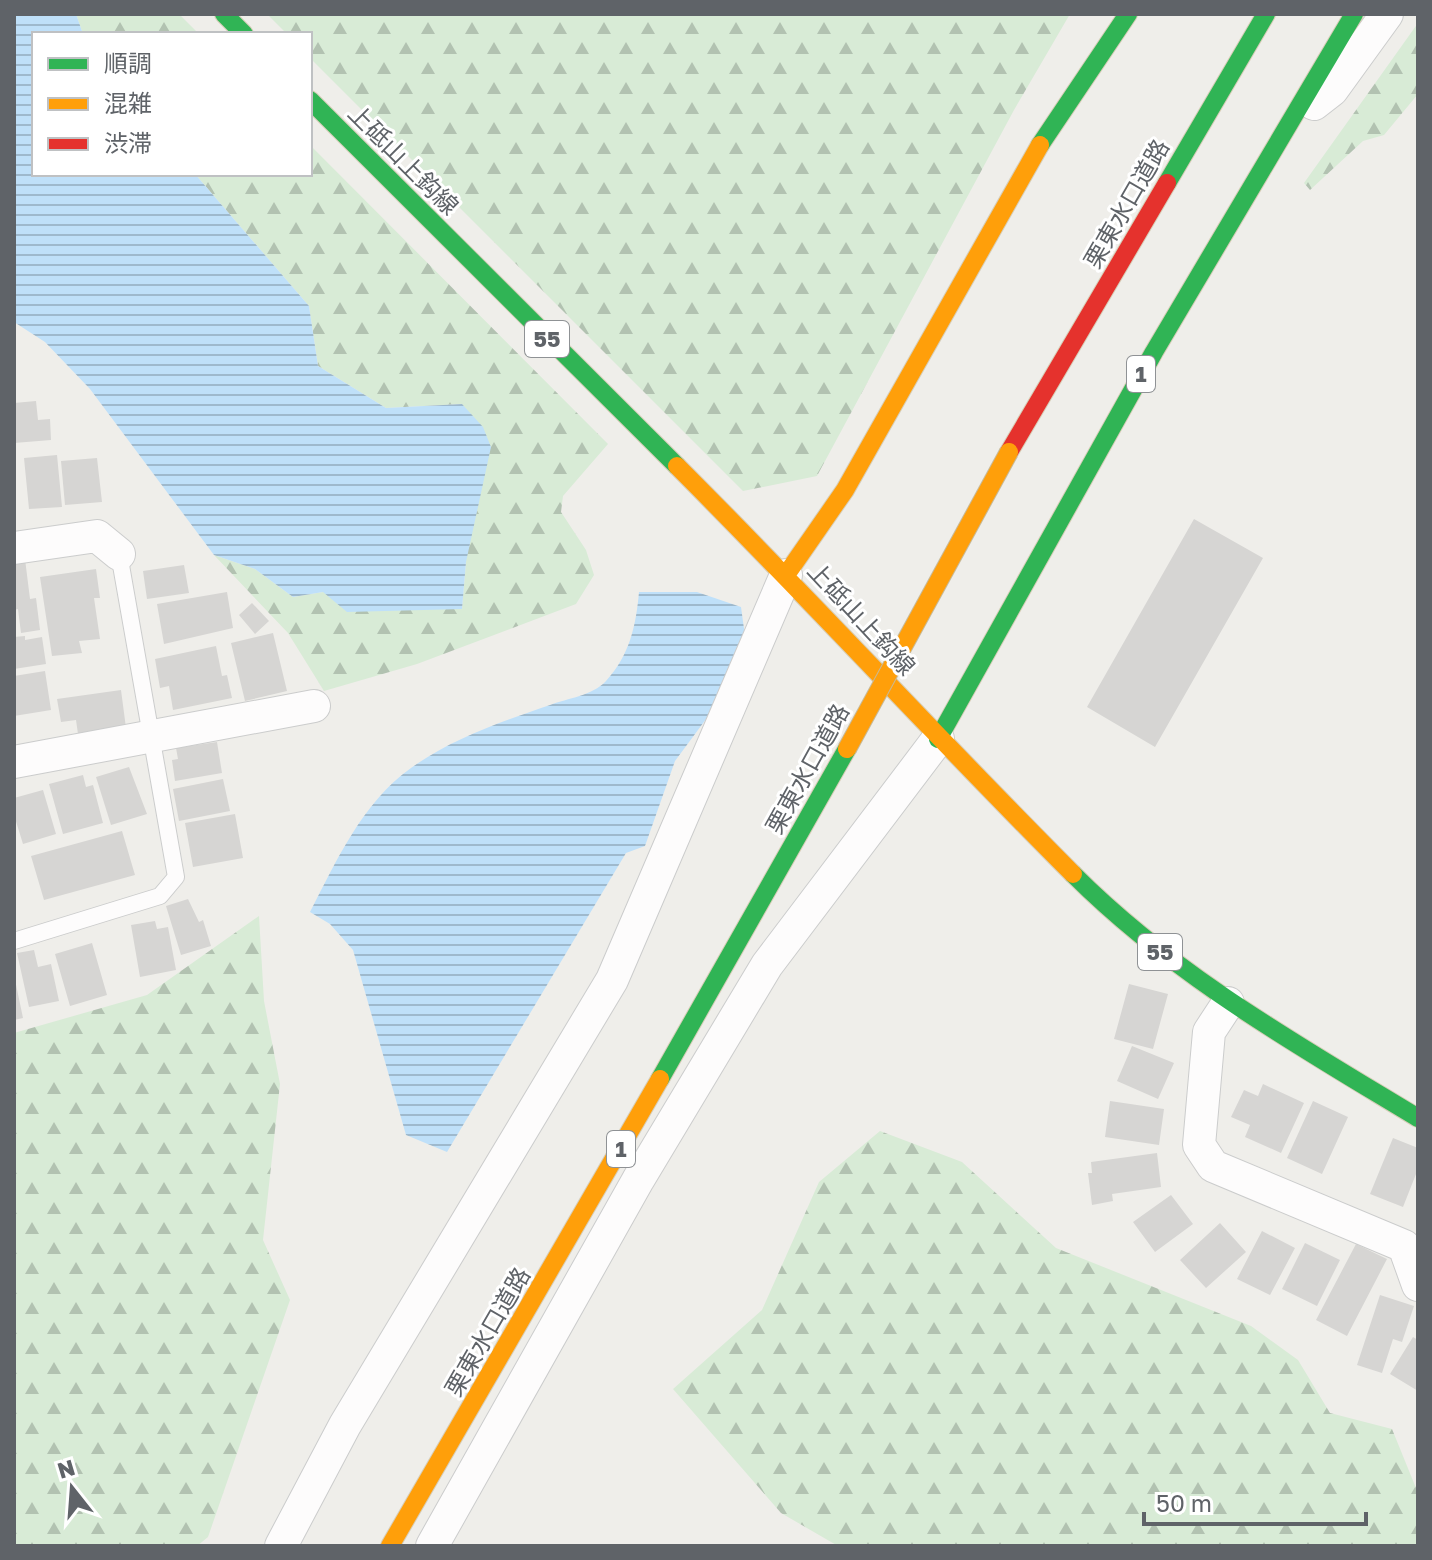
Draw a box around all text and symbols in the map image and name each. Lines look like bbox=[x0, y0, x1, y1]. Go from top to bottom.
legend bbox=[32, 32, 312, 176]
text: 順調 bbox=[104, 48, 152, 77]
text: 混雑 bbox=[104, 88, 152, 117]
street label: 上砥山上鈎線 bbox=[343, 98, 465, 220]
text: 渋滞 bbox=[104, 128, 152, 157]
street label: 栗東水口道路 bbox=[1077, 134, 1174, 273]
road number: 55 bbox=[525, 321, 569, 357]
road number: 1 bbox=[1127, 356, 1155, 392]
street label: 上砥山上鈎線 bbox=[802, 555, 922, 681]
street label: 栗東水口道路 bbox=[759, 698, 854, 838]
road number: 55 bbox=[1138, 934, 1182, 970]
road number: 1 bbox=[607, 1131, 635, 1167]
street label: 栗東水口道路 bbox=[438, 1262, 535, 1401]
north arrow bbox=[32, 1448, 112, 1528]
text: N bbox=[54, 1453, 78, 1484]
scale bar bbox=[1144, 1476, 1366, 1526]
text: 50 m bbox=[1156, 1488, 1212, 1517]

